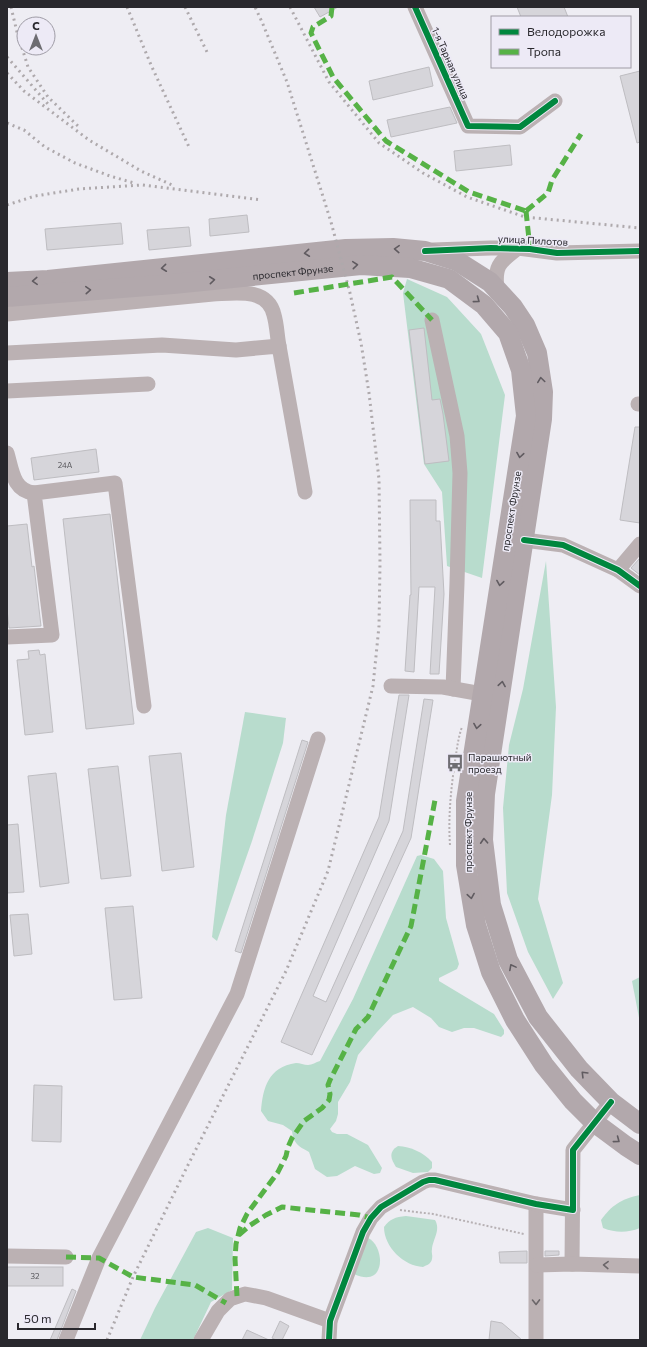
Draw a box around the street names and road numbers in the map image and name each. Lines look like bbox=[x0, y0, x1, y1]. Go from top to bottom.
street label: 1-я Тарная улица bbox=[430, 25, 472, 101]
street label: улица Пилотов bbox=[498, 232, 568, 248]
street label: проспект Фрунзе bbox=[252, 262, 334, 282]
street label: проспект Фрунзе bbox=[499, 470, 523, 552]
street label: проспект Фрунзе bbox=[462, 792, 474, 872]

